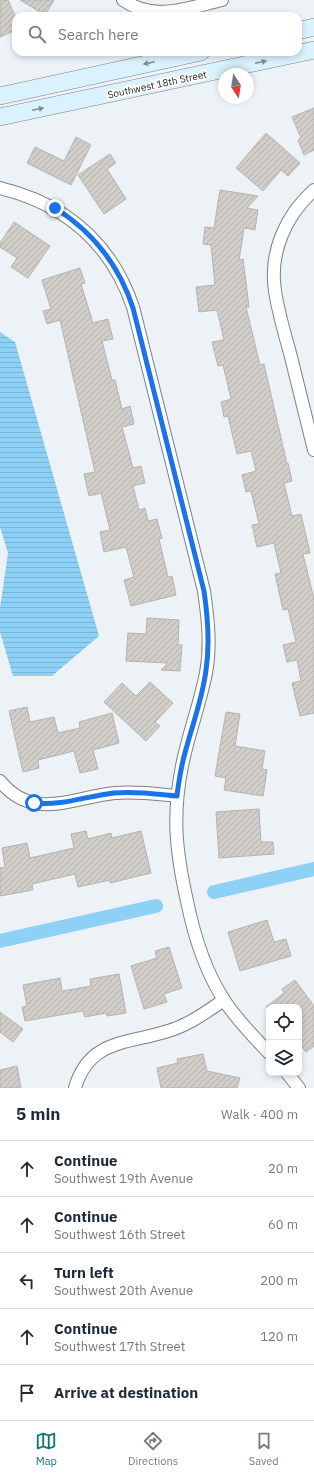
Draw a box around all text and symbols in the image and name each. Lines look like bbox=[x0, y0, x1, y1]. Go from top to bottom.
search box bbox=[12, 12, 302, 56]
icon: search bbox=[26, 23, 48, 45]
text: Search here bbox=[58, 25, 138, 44]
one-way arrow bbox=[255, 58, 267, 64]
one-way arrow bbox=[143, 61, 155, 67]
street label: Southwest 18th Street bbox=[106, 68, 208, 101]
north arrow bbox=[218, 68, 254, 104]
one-way arrow bbox=[32, 106, 44, 112]
route end bbox=[46, 199, 64, 217]
route start bbox=[25, 794, 43, 812]
map controls bbox=[266, 1004, 302, 1076]
button: locate bbox=[266, 1004, 302, 1040]
button: layers bbox=[266, 1040, 302, 1076]
text: 5 min bbox=[16, 1103, 60, 1125]
text: Walk · 400 m bbox=[221, 1106, 298, 1123]
text: Continue bbox=[54, 1151, 118, 1170]
icon: ahead bbox=[16, 1158, 38, 1180]
text: 20 m bbox=[268, 1160, 298, 1177]
text: Southwest 19th Avenue bbox=[54, 1170, 193, 1187]
text: Continue bbox=[54, 1207, 118, 1226]
icon: ahead bbox=[16, 1214, 38, 1236]
text: 60 m bbox=[268, 1216, 298, 1233]
text: Southwest 16th Street bbox=[54, 1226, 185, 1243]
text: Turn left bbox=[54, 1263, 114, 1282]
icon: left bbox=[16, 1270, 38, 1292]
text: 200 m bbox=[260, 1272, 298, 1289]
text: Southwest 20th Avenue bbox=[54, 1282, 193, 1299]
text: Continue bbox=[54, 1319, 118, 1338]
icon: ahead bbox=[16, 1326, 38, 1348]
text: 120 m bbox=[260, 1328, 298, 1345]
text: Southwest 17th Street bbox=[54, 1338, 185, 1355]
icon: arrive bbox=[16, 1382, 38, 1404]
text: Arrive at destination bbox=[54, 1383, 198, 1402]
tab: Map bbox=[35, 1430, 57, 1468]
tab: Directions bbox=[128, 1430, 178, 1468]
tab: Saved bbox=[249, 1430, 279, 1468]

